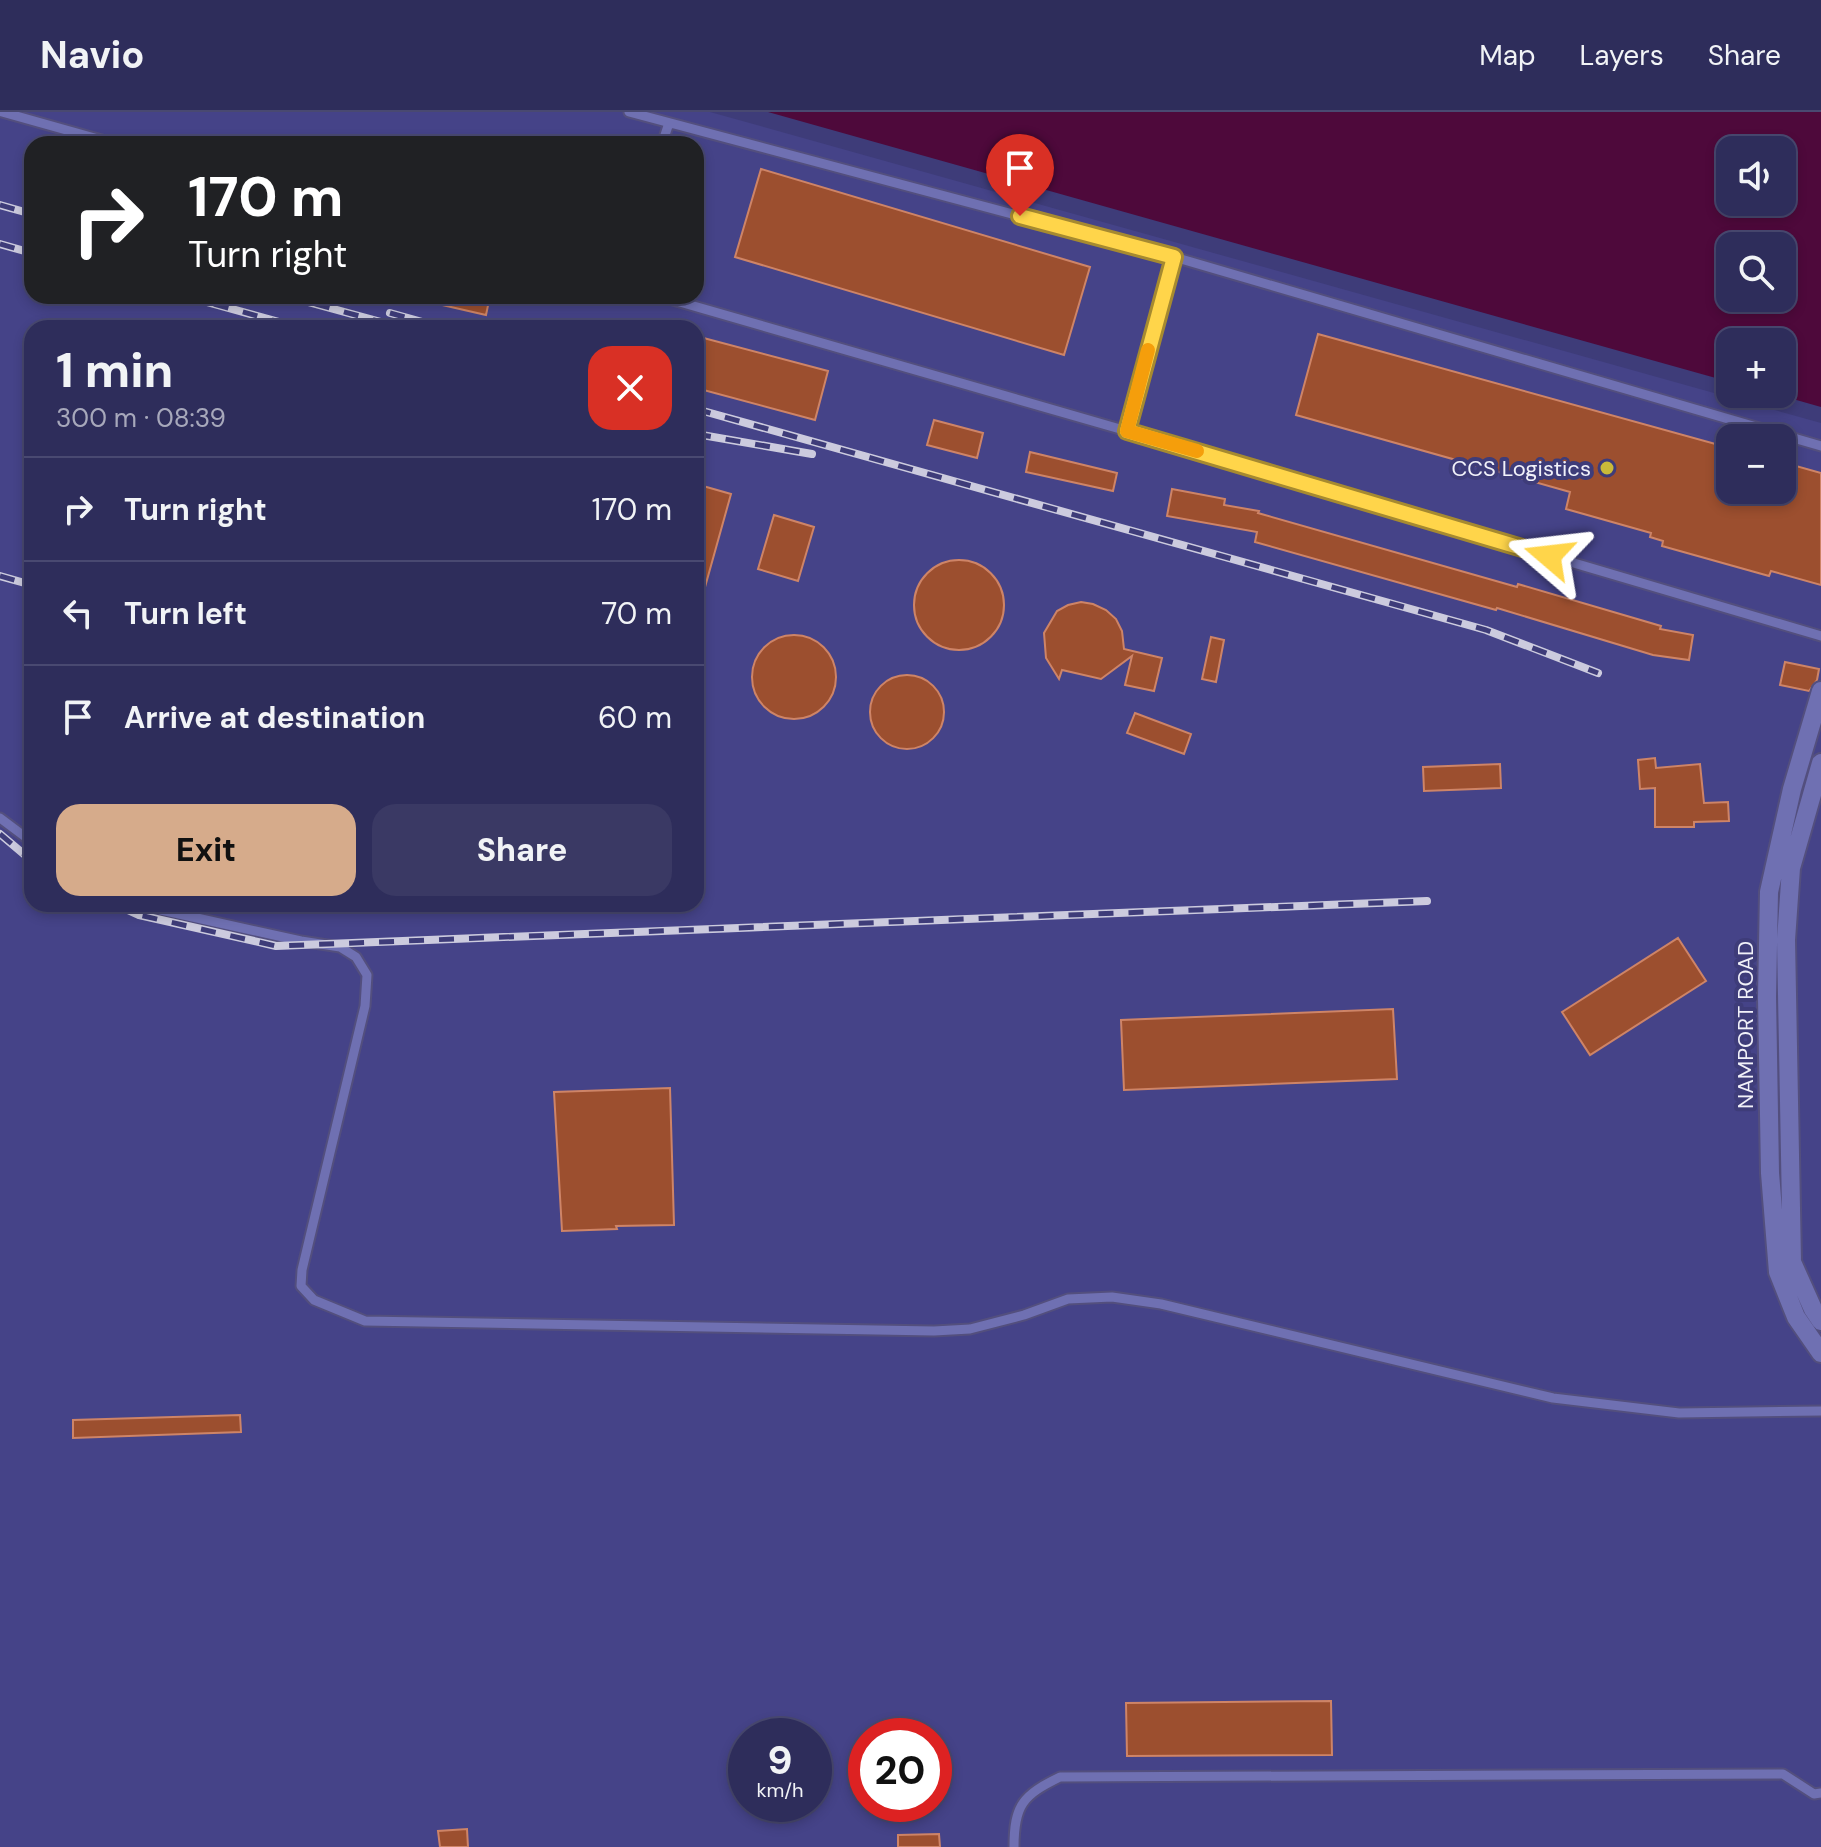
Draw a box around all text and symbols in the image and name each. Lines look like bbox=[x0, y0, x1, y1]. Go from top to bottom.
text: Navio bbox=[40, 30, 144, 80]
text: Map bbox=[1479, 37, 1536, 74]
text: Layers bbox=[1580, 37, 1664, 74]
text: Share bbox=[1708, 37, 1781, 74]
pin bbox=[986, 134, 1054, 216]
map controls bbox=[1716, 136, 1796, 504]
button: sound bbox=[1716, 136, 1796, 216]
icon: arrive bbox=[998, 146, 1042, 190]
text: 170 m bbox=[188, 160, 343, 233]
icon: right bbox=[56, 168, 160, 272]
text: Turn right bbox=[188, 231, 347, 278]
button: search bbox=[1716, 232, 1796, 312]
button: + bbox=[1716, 328, 1796, 408]
text: 1 min bbox=[56, 339, 173, 402]
button: close bbox=[588, 346, 672, 430]
text: 300 m · 08:39 bbox=[56, 401, 226, 435]
button: − bbox=[1716, 424, 1796, 504]
place label: CCS Logistics bbox=[1451, 454, 1591, 483]
marker: CCS Logistics bbox=[1598, 459, 1616, 477]
icon: right bbox=[56, 487, 100, 531]
text: Turn right bbox=[124, 490, 267, 529]
text: 170 m bbox=[592, 490, 672, 529]
position arrow bbox=[1507, 514, 1591, 598]
icon: left bbox=[56, 591, 100, 635]
text: Turn left bbox=[124, 594, 247, 633]
text: 70 m bbox=[601, 594, 672, 633]
icon: arrive bbox=[56, 695, 100, 739]
text: Arrive at destination bbox=[124, 698, 425, 737]
text: 60 m bbox=[598, 698, 672, 737]
button: Exit bbox=[56, 804, 356, 896]
button: Share bbox=[372, 804, 672, 896]
street label: NAMPORT ROAD bbox=[1731, 941, 1760, 1109]
speed limit sign: 20 bbox=[848, 1718, 952, 1822]
text: 9 bbox=[767, 1734, 793, 1786]
text: km/h bbox=[756, 1777, 804, 1803]

